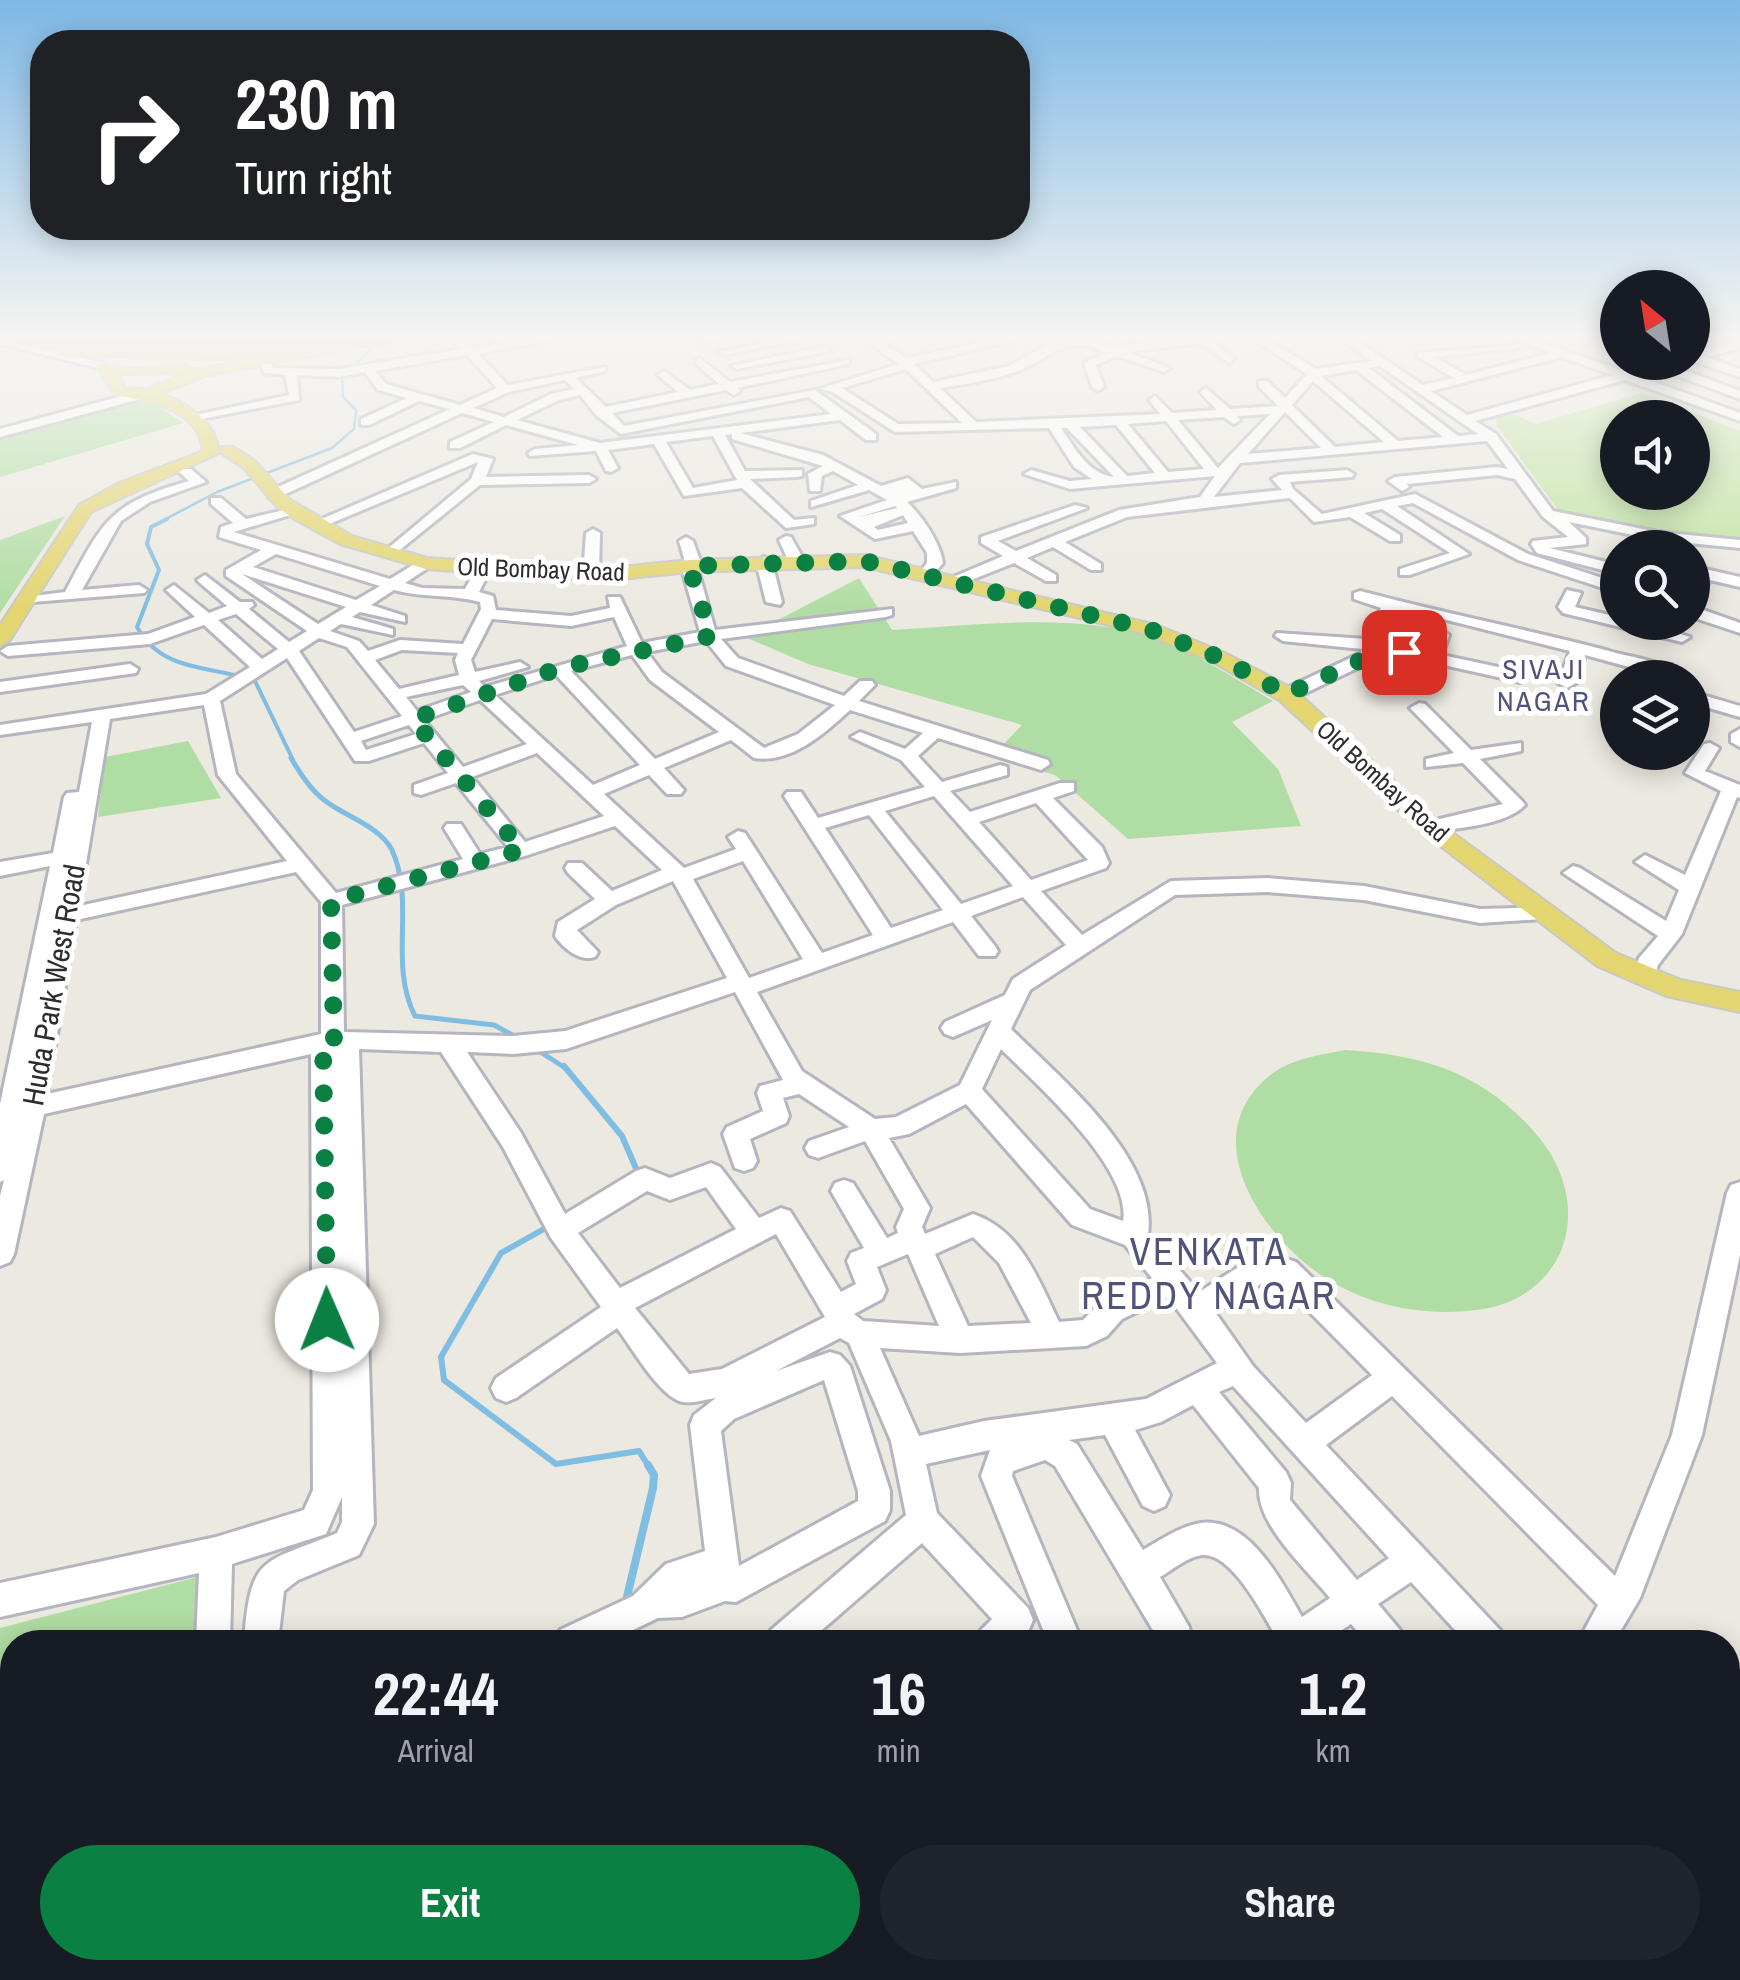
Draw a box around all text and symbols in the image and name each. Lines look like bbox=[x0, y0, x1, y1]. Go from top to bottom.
text: 230 m bbox=[235, 57, 398, 151]
icon: right bbox=[70, 70, 200, 200]
text: Turn right bbox=[235, 147, 392, 208]
north arrow bbox=[1600, 270, 1710, 380]
map controls bbox=[1600, 270, 1710, 770]
button: sound bbox=[1600, 400, 1710, 510]
button: search bbox=[1600, 530, 1710, 640]
street label: Old Bombay Road bbox=[457, 549, 625, 589]
pin bbox=[1362, 610, 1447, 695]
icon: arrive bbox=[1377, 625, 1432, 680]
district label: SIVAJI NAGAR bbox=[1497, 650, 1591, 720]
button: layers bbox=[1600, 660, 1710, 770]
street label: Old Bombay Road bbox=[1309, 712, 1457, 850]
street label: Huda Park West Road bbox=[12, 861, 94, 1109]
district label: VENKATA REDDY NAGAR bbox=[1081, 1226, 1337, 1321]
position arrow bbox=[275, 1268, 379, 1372]
text: 22:44 bbox=[373, 1653, 499, 1734]
text: 16 bbox=[871, 1653, 926, 1734]
text: 1.2 bbox=[1299, 1653, 1367, 1734]
text: Arrival bbox=[398, 1729, 474, 1772]
text: min bbox=[877, 1729, 921, 1772]
text: km bbox=[1316, 1729, 1351, 1772]
button: Exit bbox=[40, 1845, 860, 1960]
button: Share bbox=[880, 1845, 1700, 1960]

